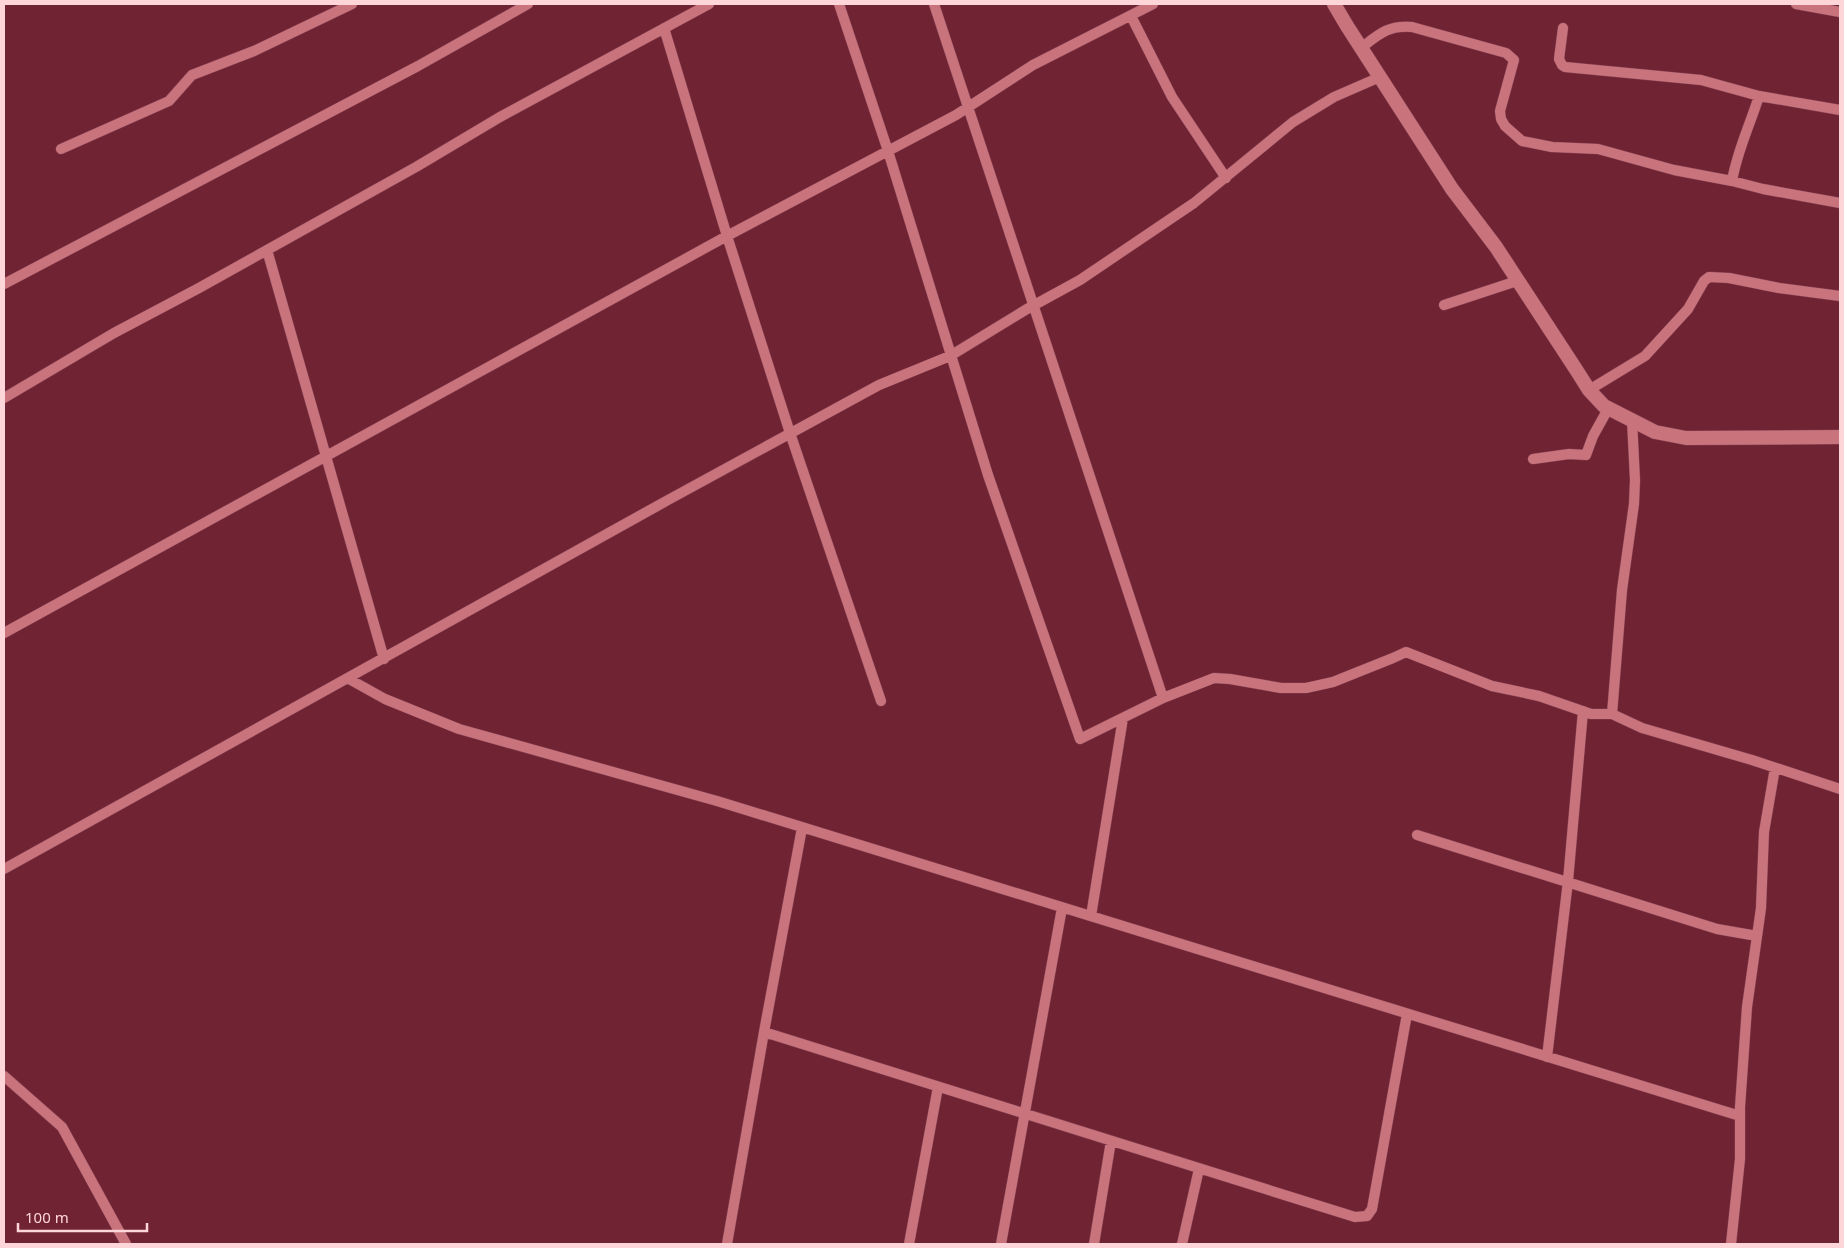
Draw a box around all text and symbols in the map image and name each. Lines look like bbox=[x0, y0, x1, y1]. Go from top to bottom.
scale bar bbox=[18, 1200, 146, 1232]
text: 100 m bbox=[25, 1207, 69, 1227]

